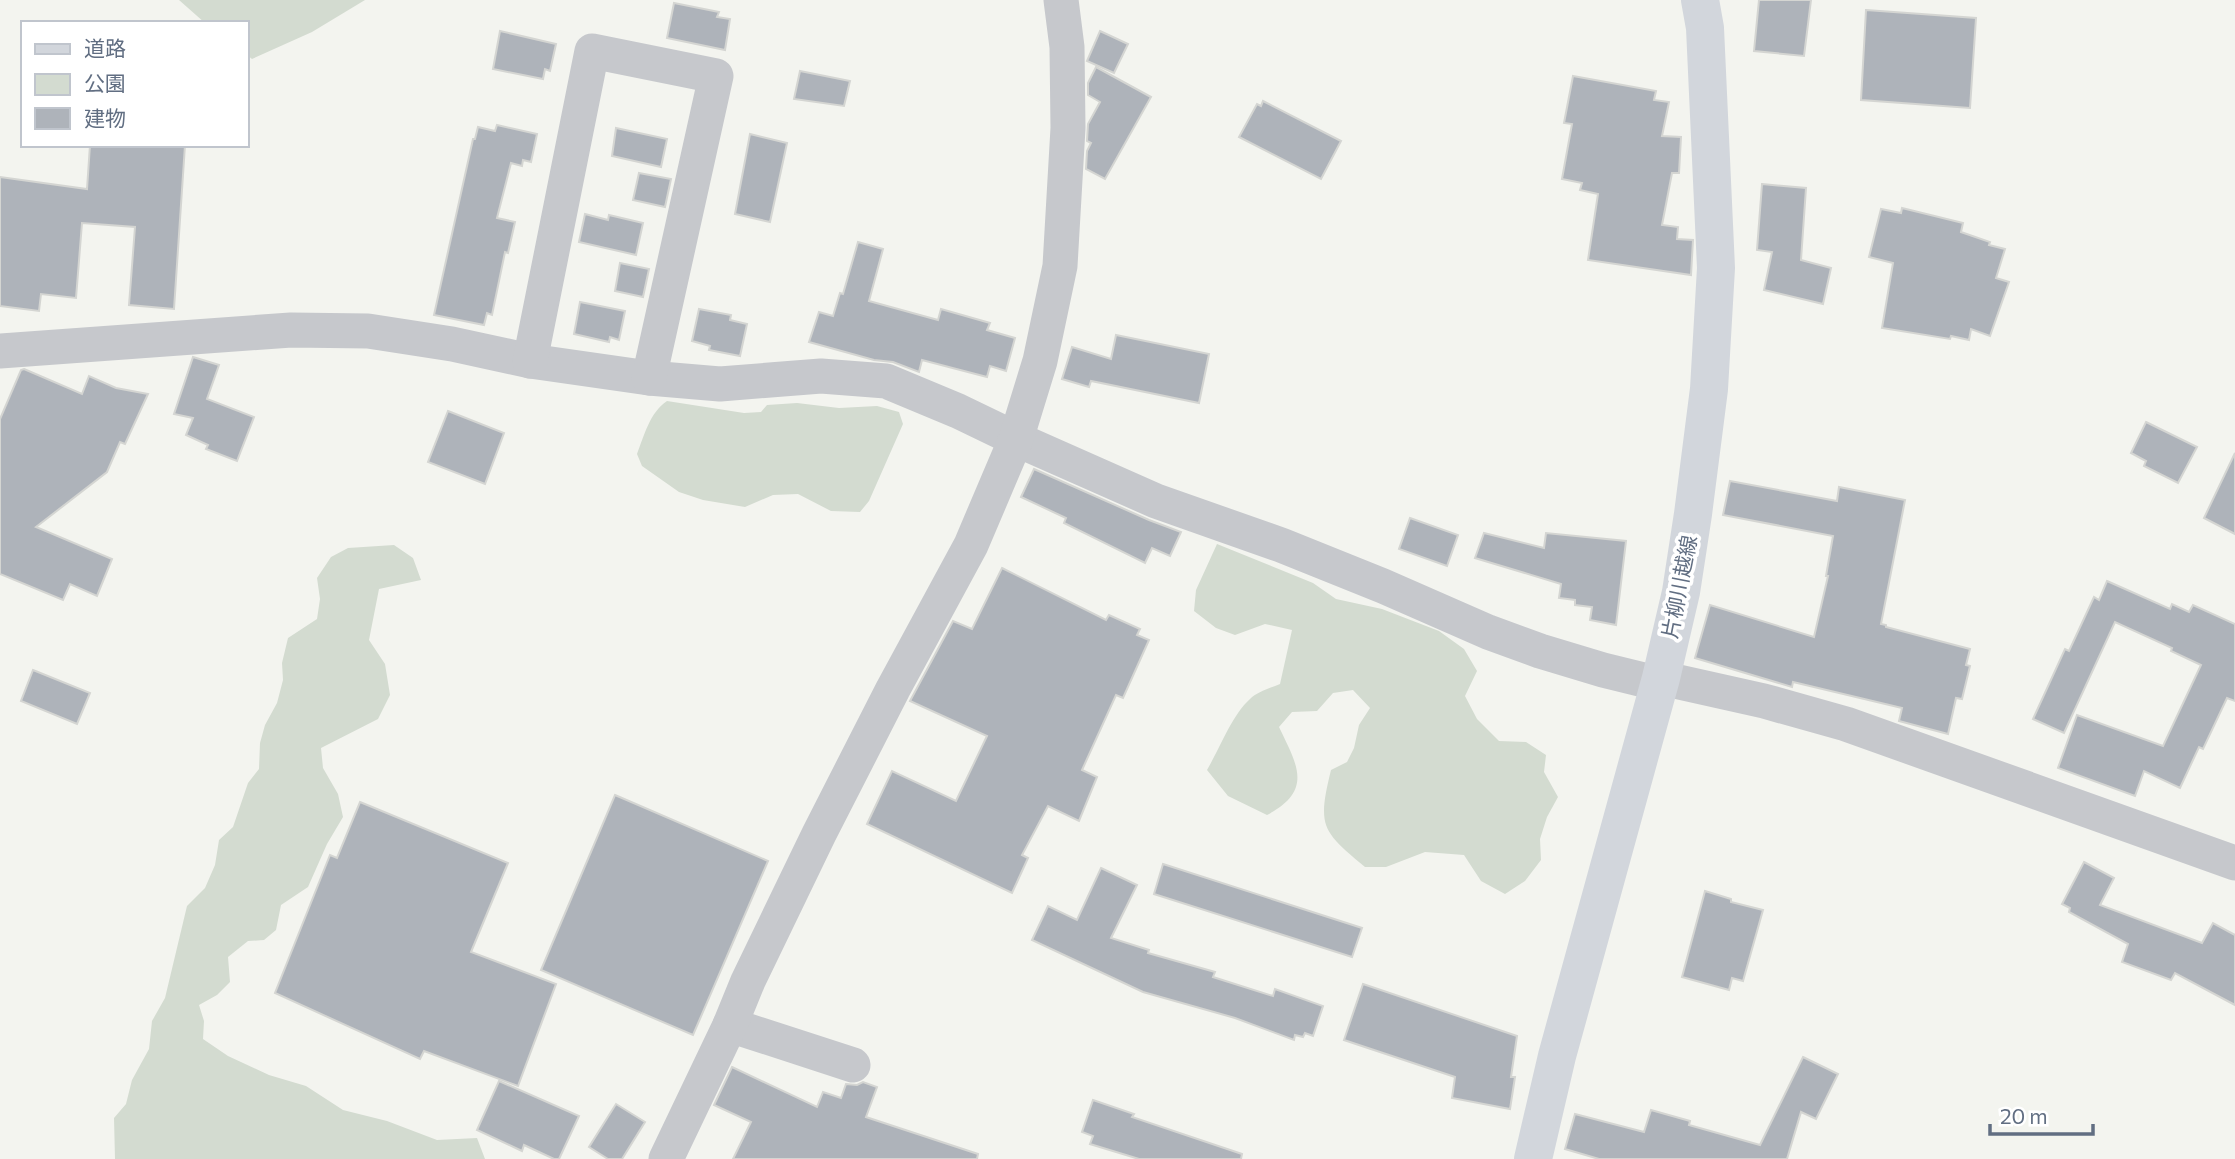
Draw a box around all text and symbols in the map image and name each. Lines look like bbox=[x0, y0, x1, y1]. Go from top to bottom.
legend bbox=[21, 21, 248, 147]
text: 道路 bbox=[84, 35, 126, 60]
text: 公園 bbox=[84, 70, 126, 95]
text: 建物 bbox=[84, 105, 126, 130]
street label: 片柳川越線 bbox=[1656, 533, 1701, 641]
scale bar bbox=[1990, 1092, 2093, 1136]
text: 20 m bbox=[2000, 1103, 2048, 1128]

